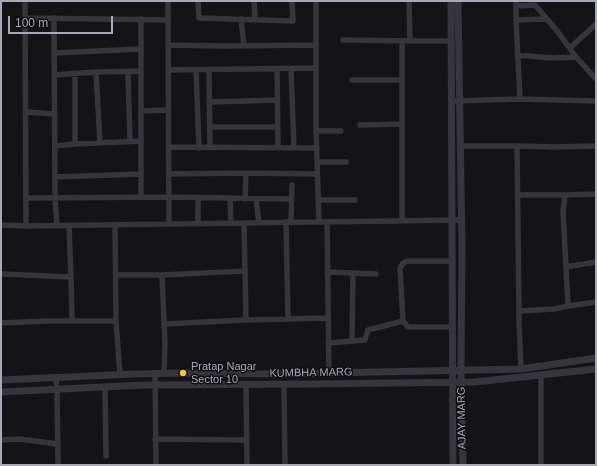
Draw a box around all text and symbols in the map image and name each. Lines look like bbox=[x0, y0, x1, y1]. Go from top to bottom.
scale bar bbox=[10, 8, 115, 34]
text: 100 m bbox=[15, 16, 48, 30]
place label: Pratap Nagar Sector 10 bbox=[191, 360, 256, 386]
street label: KUMBHA MARG bbox=[269, 366, 353, 380]
marker: Pratap Nagar Sector 10 bbox=[178, 368, 188, 378]
street label: AJAY MARG bbox=[455, 387, 469, 449]

